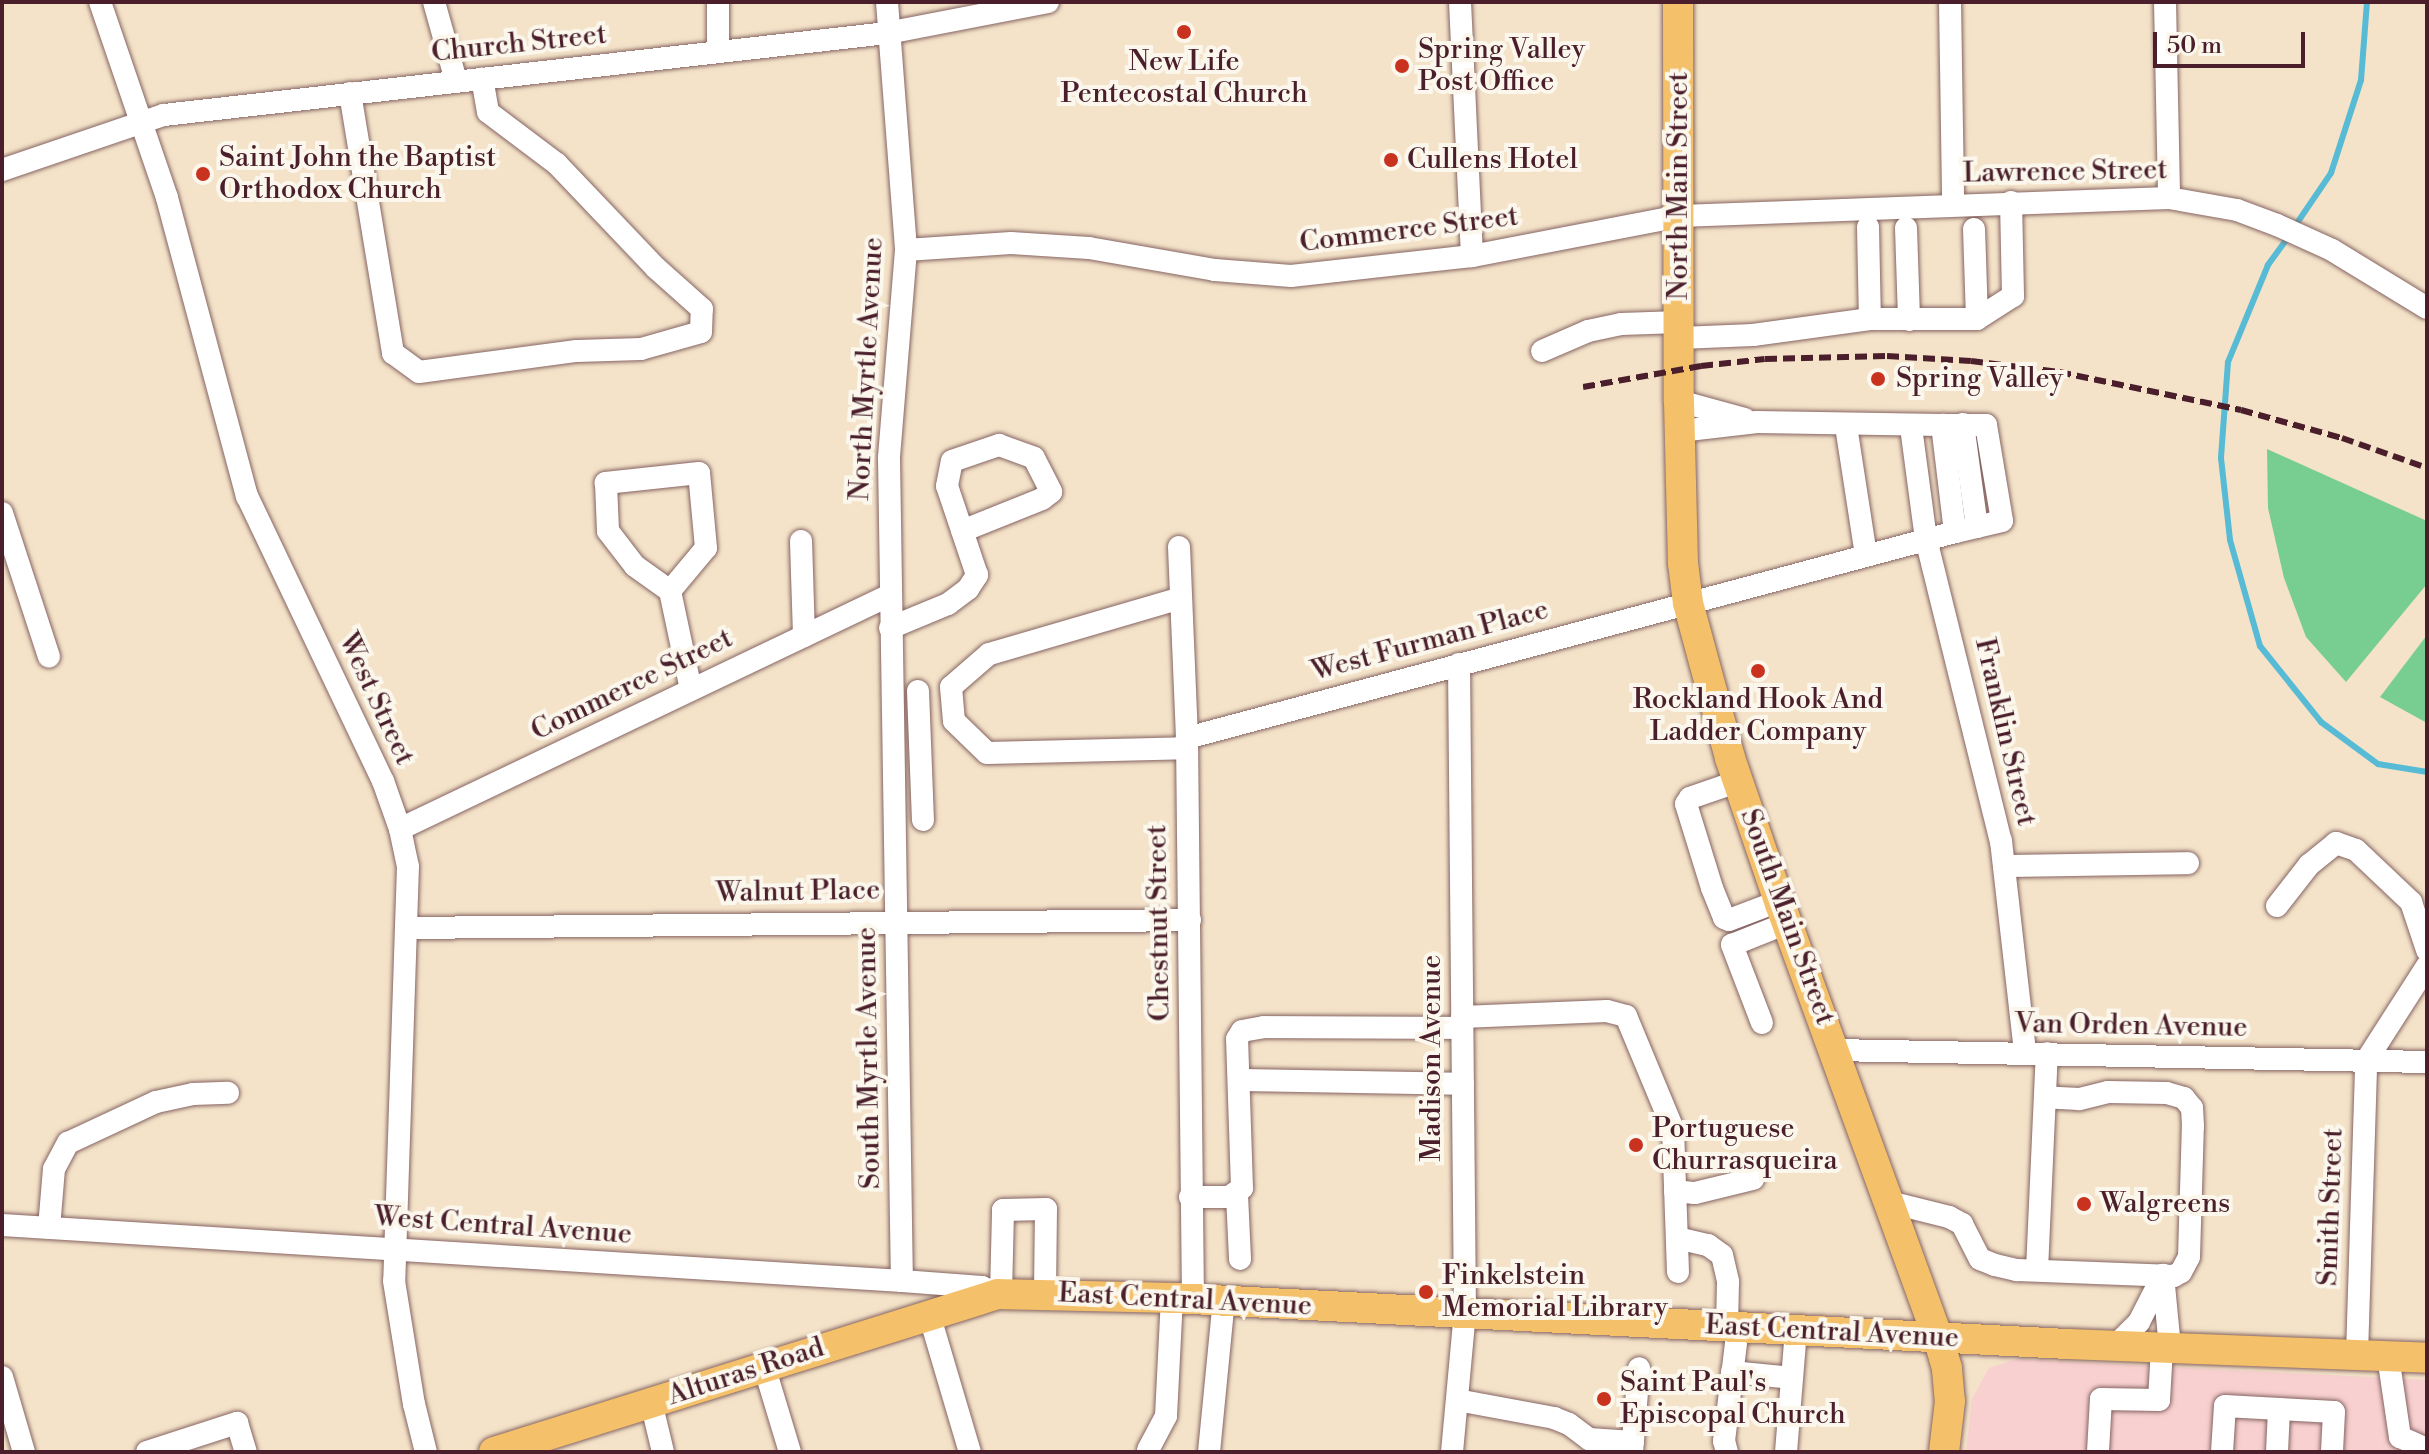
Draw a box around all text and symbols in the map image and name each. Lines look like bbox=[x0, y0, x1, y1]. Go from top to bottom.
scale bar bbox=[2157, 16, 2309, 66]
street label: Church Street bbox=[430, 18, 608, 70]
marker: New Life Pentecostal Church bbox=[1175, 23, 1193, 41]
text: 50 m bbox=[2167, 31, 2222, 61]
place label: Spring Valley Post Office bbox=[1418, 33, 1585, 99]
place label: New Life Pentecostal Church bbox=[1060, 45, 1308, 111]
marker: Spring Valley Post Office bbox=[1393, 57, 1411, 75]
street label: North Main Street bbox=[1662, 72, 1696, 300]
place label: Saint John the Baptist Orthodox Church bbox=[219, 141, 496, 207]
place label: Cullens Hotel bbox=[1407, 143, 1578, 177]
marker: Cullens Hotel bbox=[1382, 151, 1400, 169]
street label: Lawrence Street bbox=[1962, 153, 2168, 191]
marker: Saint John the Baptist Orthodox Church bbox=[194, 165, 212, 183]
street label: Commerce Street bbox=[1298, 200, 1520, 260]
street label: North Myrtle Avenue bbox=[843, 236, 891, 502]
place label: Spring Valley bbox=[1896, 362, 2063, 396]
marker: Spring Valley bbox=[1867, 368, 1889, 390]
street label: West Furman Place bbox=[1308, 593, 1552, 689]
street label: Commerce Street bbox=[526, 622, 738, 748]
street label: West Street bbox=[331, 628, 421, 770]
street label: Franklin Street bbox=[1967, 635, 2043, 829]
marker: Rockland Hook And Ladder Company bbox=[1749, 662, 1767, 680]
place label: Rockland Hook And Ladder Company bbox=[1633, 683, 1883, 749]
street label: South Main Street bbox=[1732, 805, 1842, 1029]
street label: Chestnut Street bbox=[1140, 824, 1178, 1022]
street label: Walnut Place bbox=[716, 874, 880, 910]
street label: South Myrtle Avenue bbox=[850, 927, 888, 1189]
street label: Madison Avenue bbox=[1415, 955, 1449, 1161]
street label: Van Orden Avenue bbox=[2014, 1007, 2248, 1045]
place label: Portuguese Churrasqueira bbox=[1652, 1112, 1838, 1178]
street label: Smith Street bbox=[2311, 1127, 2351, 1287]
marker: Portuguese Churrasqueira bbox=[1627, 1136, 1645, 1154]
place label: Walgreens bbox=[2100, 1187, 2230, 1221]
marker: Walgreens bbox=[2075, 1195, 2093, 1213]
street label: West Central Avenue bbox=[373, 1200, 633, 1252]
place label: Finkelstein Memorial Library bbox=[1442, 1259, 1668, 1325]
street label: East Central Avenue bbox=[1057, 1277, 1313, 1323]
marker: Finkelstein Memorial Library bbox=[1417, 1283, 1435, 1301]
street label: East Central Avenue bbox=[1704, 1309, 1960, 1355]
street label: Alturas Road bbox=[664, 1331, 828, 1413]
place label: Saint Paul's Episcopal Church bbox=[1620, 1366, 1846, 1432]
marker: Saint Paul's Episcopal Church bbox=[1595, 1390, 1613, 1408]

